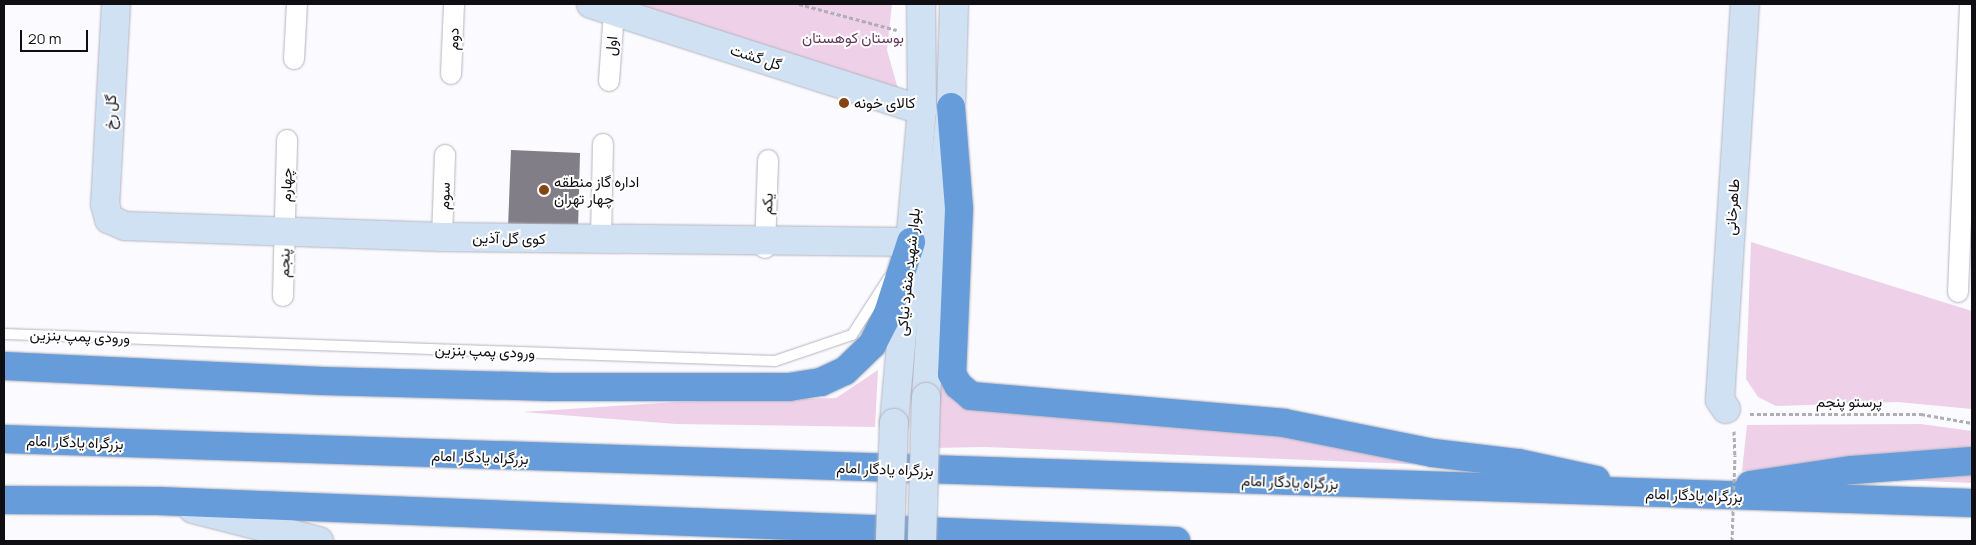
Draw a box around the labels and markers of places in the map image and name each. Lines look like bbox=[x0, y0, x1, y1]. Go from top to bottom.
place label: کالای خونه bbox=[854, 94, 915, 112]
marker: کالای خونه bbox=[838, 97, 850, 109]
place label: اداره گاز منطقه چهار تهران bbox=[554, 172, 639, 207]
marker: اداره گاز منطقه چهار تهران bbox=[538, 184, 550, 196]

